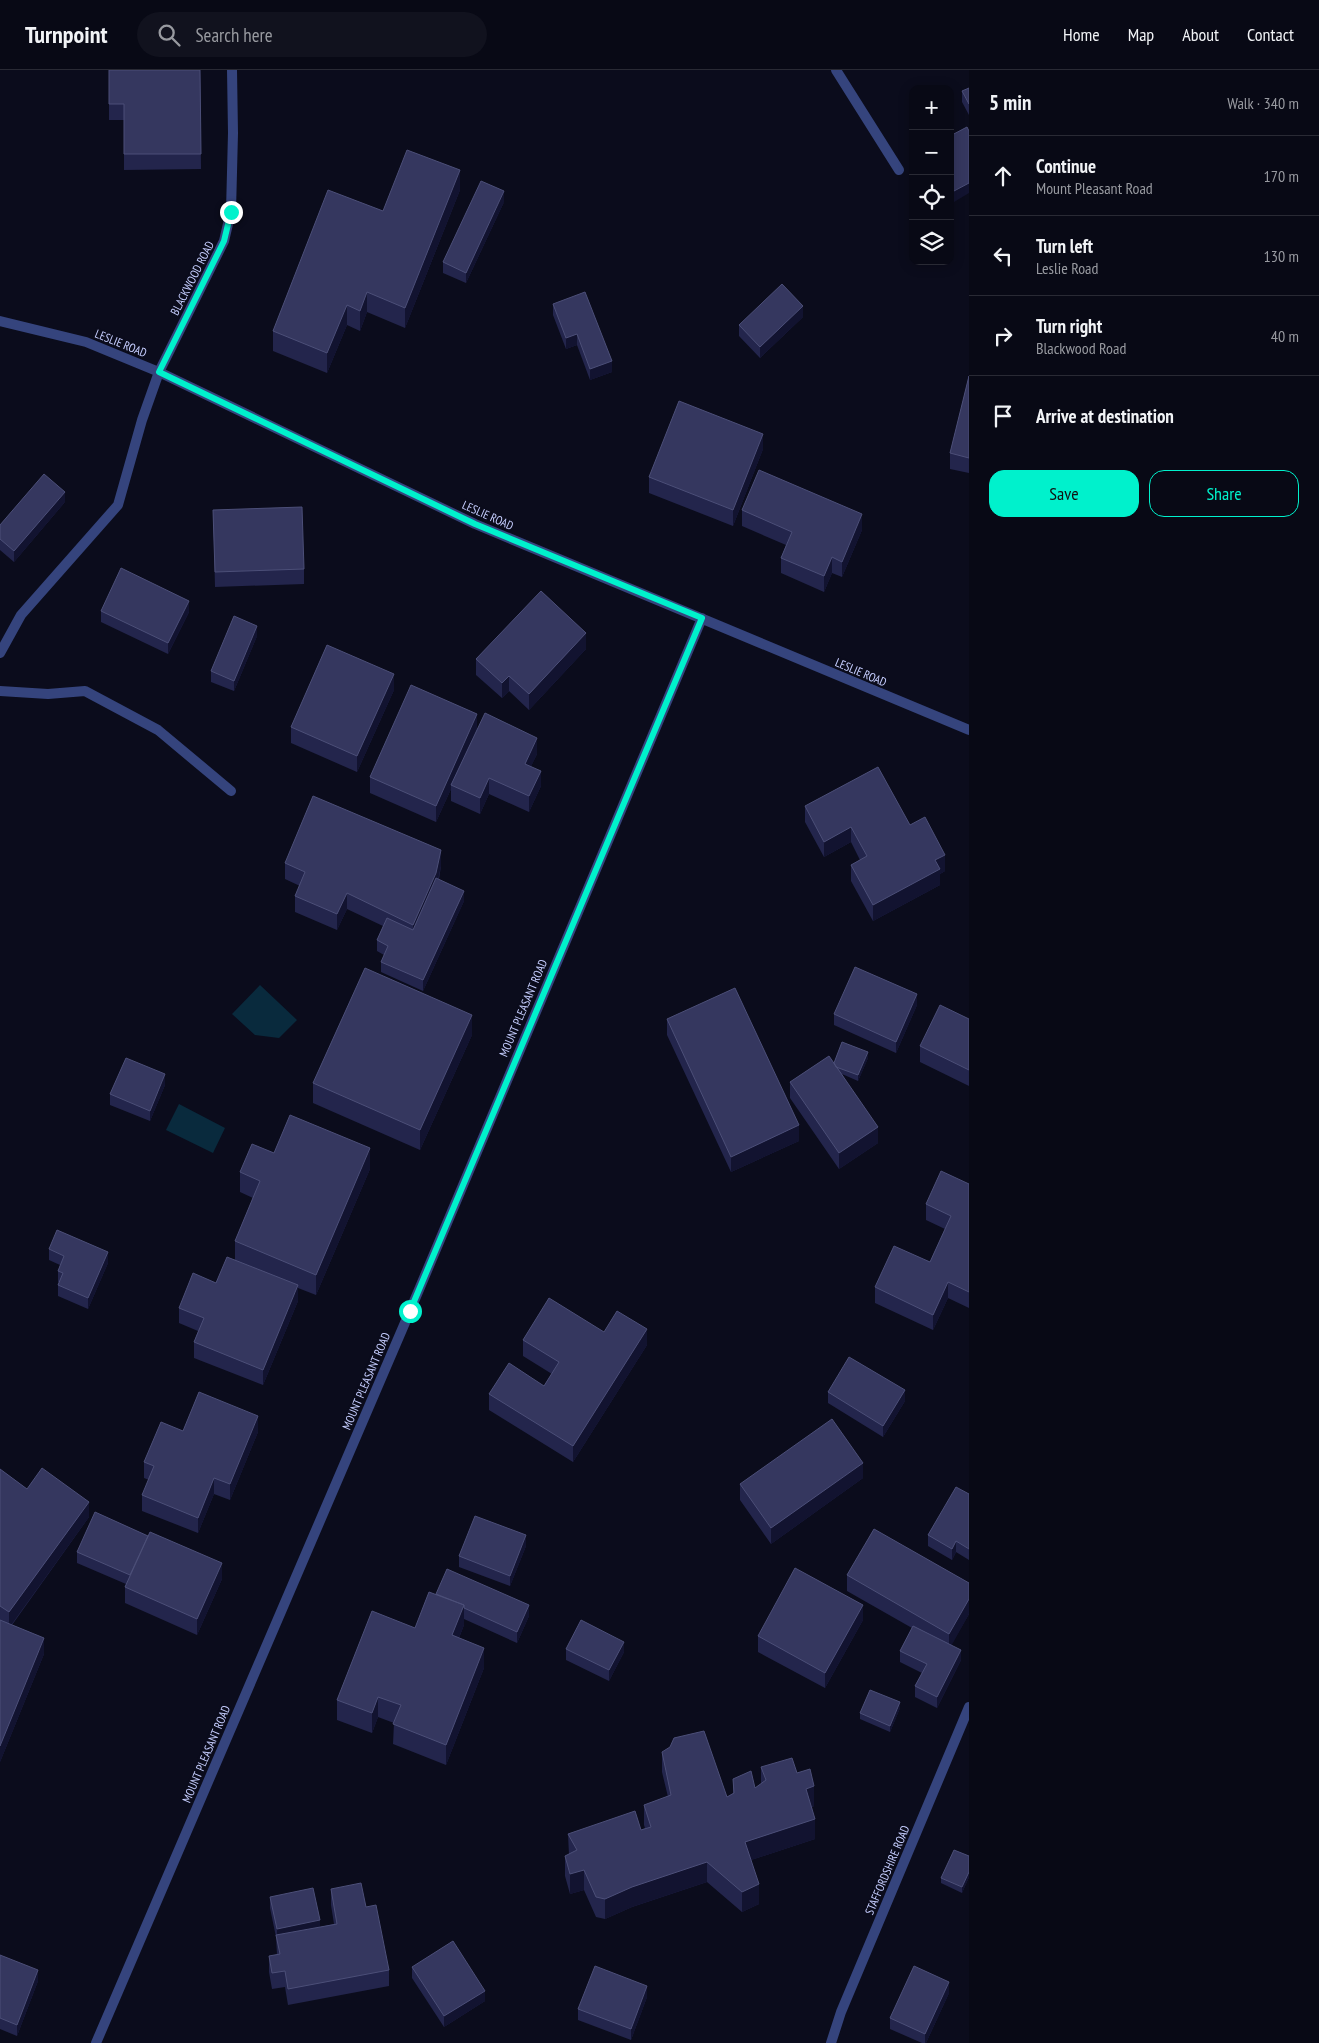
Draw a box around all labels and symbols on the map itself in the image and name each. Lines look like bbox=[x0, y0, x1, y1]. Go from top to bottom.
route end bbox=[220, 201, 243, 224]
street label: BLACKWOOD ROAD bbox=[167, 238, 217, 318]
street label: LESLIE ROAD bbox=[93, 326, 149, 360]
street label: LESLIE ROAD bbox=[460, 497, 516, 533]
street label: LESLIE ROAD bbox=[833, 654, 889, 690]
street label: MOUNT PLEASANT ROAD bbox=[496, 957, 550, 1059]
route start bbox=[399, 1300, 422, 1323]
street label: MOUNT PLEASANT ROAD bbox=[339, 1330, 393, 1432]
street label: MOUNT PLEASANT ROAD bbox=[179, 1703, 233, 1805]
street label: STAFFORDSHIRE ROAD bbox=[861, 1823, 913, 1917]

